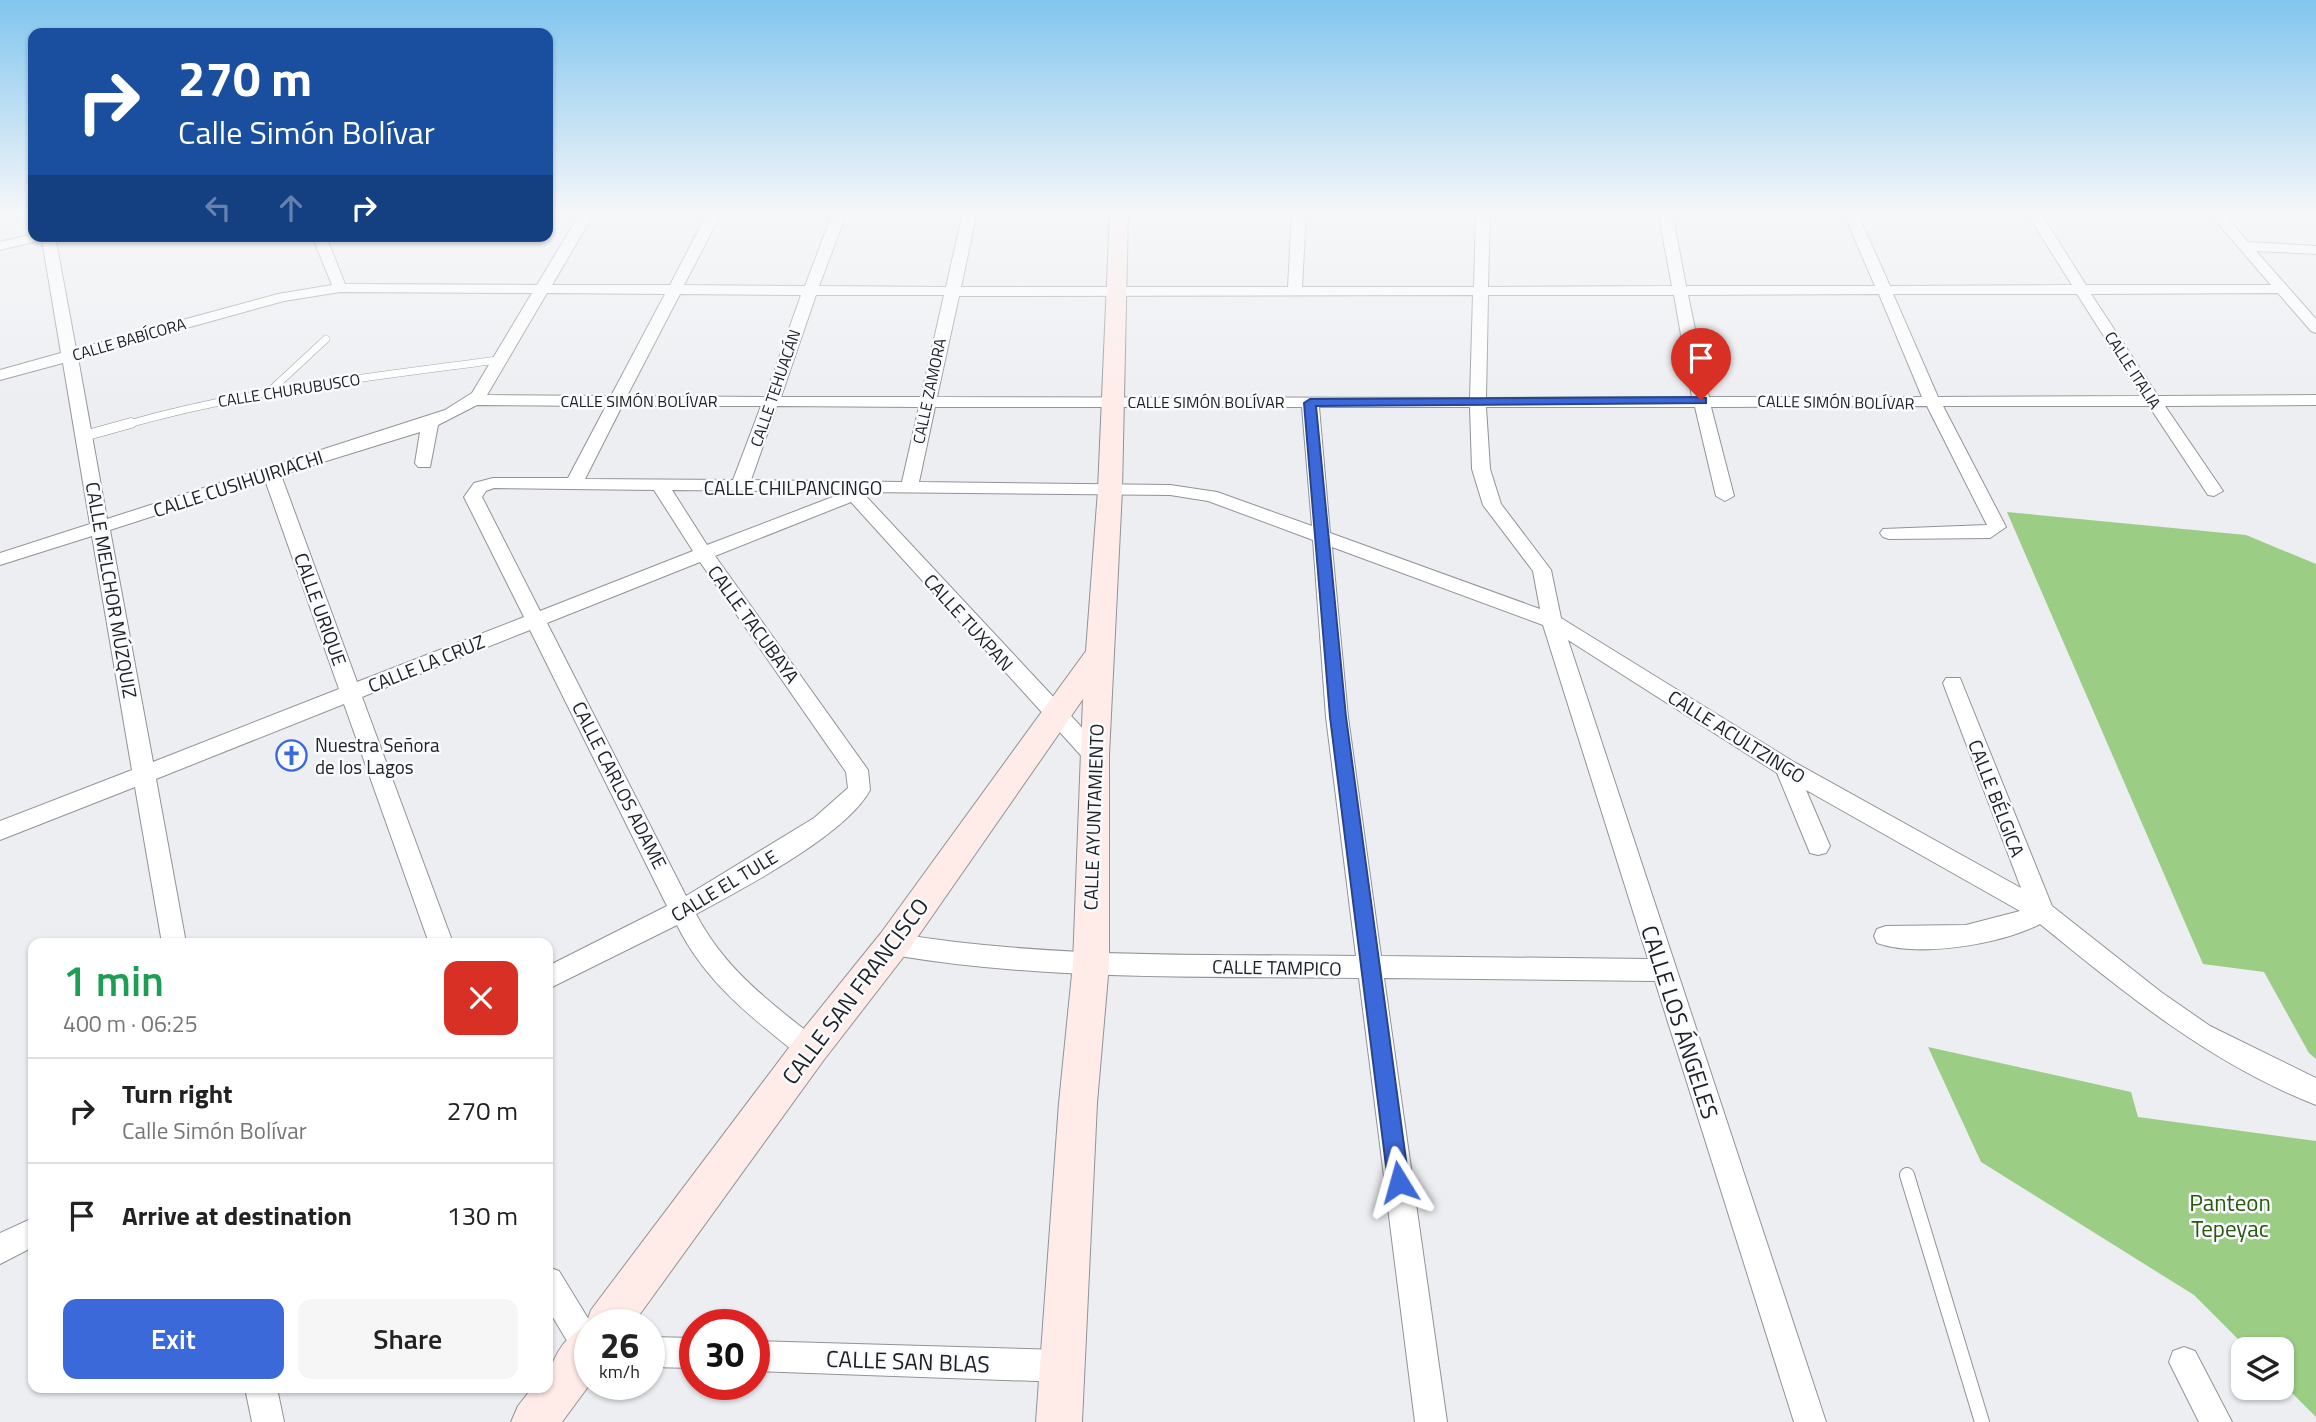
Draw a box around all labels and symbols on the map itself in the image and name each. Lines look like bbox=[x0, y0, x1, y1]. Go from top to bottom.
street label: CALLE BABÍCORA bbox=[69, 311, 189, 367]
street label: CALLE TEHUACÁN bbox=[744, 326, 806, 450]
street label: CALLE ITALIA bbox=[2099, 326, 2167, 414]
pin bbox=[1671, 328, 1731, 400]
street label: CALLE ZAMORA bbox=[906, 336, 952, 446]
street label: CALLE CHURUBUSCO bbox=[216, 367, 362, 413]
street label: CALLE SIMÓN BOLÍVAR bbox=[560, 389, 718, 413]
street label: CALLE SIMÓN BOLÍVAR bbox=[1757, 389, 1915, 415]
street label: CALLE SIMÓN BOLÍVAR bbox=[1127, 390, 1285, 414]
street label: CALLE CUSIHUIRIACHI bbox=[149, 442, 327, 524]
street label: CALLE CHILPANCINGO bbox=[704, 473, 882, 502]
street label: CALLE MELCHOR MÚZQUIZ bbox=[79, 479, 145, 701]
street label: CALLE URIQUE bbox=[287, 548, 355, 670]
street label: CALLE TACUBAYA bbox=[701, 559, 807, 689]
street label: CALLE TUXPAN bbox=[917, 567, 1021, 677]
street label: CALLE LA CRUZ bbox=[363, 626, 489, 700]
street label: CALLE ACULTZINGO bbox=[1663, 682, 1811, 790]
street label: CALLE CARLOS ADAME bbox=[565, 696, 675, 874]
street label: CALLE AYUNTAMIENTO bbox=[1075, 723, 1111, 911]
place label: Nuestra Señora de los Lagos bbox=[315, 730, 440, 781]
street label: CALLE BÉLGICA bbox=[1961, 735, 2033, 861]
church icon: Nuestra Señora de los Lagos bbox=[275, 738, 309, 772]
street label: CALLE EL TULE bbox=[665, 842, 783, 928]
street label: CALLE SAN FRANCISCO bbox=[773, 890, 937, 1092]
street label: CALLE LOS ÁNGELES bbox=[1632, 921, 1728, 1123]
street label: CALLE TAMPICO bbox=[1212, 951, 1342, 983]
position arrow bbox=[1362, 1145, 1436, 1219]
park label: Panteon Tepeyac bbox=[2189, 1185, 2271, 1246]
speed limit sign: 30 bbox=[679, 1309, 770, 1400]
street label: CALLE SAN BLAS bbox=[826, 1341, 990, 1381]

